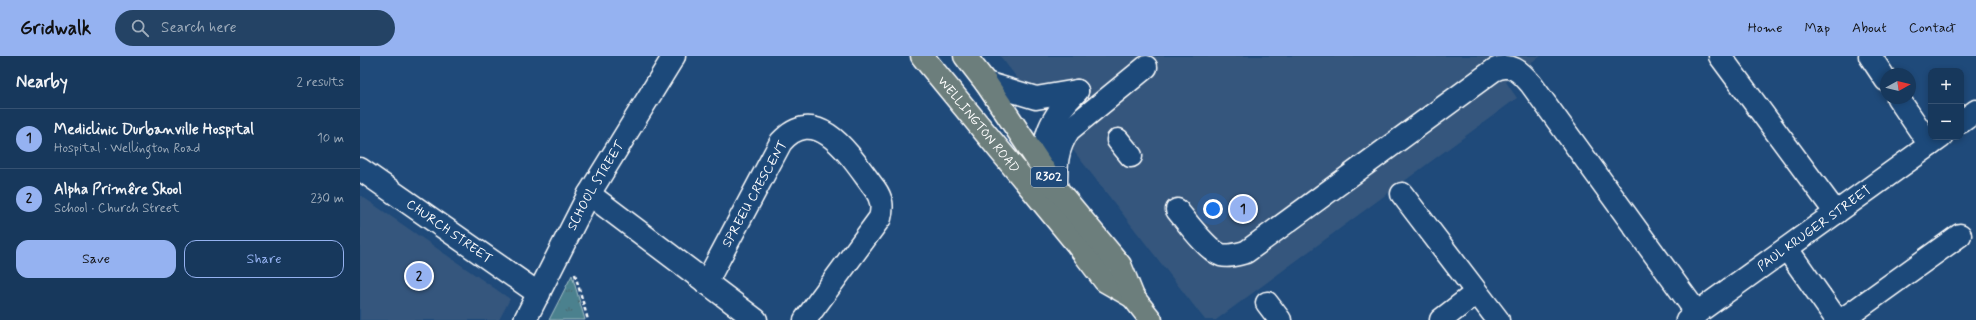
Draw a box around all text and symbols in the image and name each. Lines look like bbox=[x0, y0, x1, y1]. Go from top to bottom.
search box bbox=[115, 10, 395, 46]
text: Gridwalk bbox=[20, 16, 91, 41]
icon: search bbox=[129, 17, 151, 39]
text: Search here bbox=[161, 18, 237, 38]
text: Home bbox=[1748, 19, 1782, 37]
text: Map bbox=[1804, 19, 1830, 37]
text: About bbox=[1852, 19, 1887, 37]
text: Contact bbox=[1909, 19, 1956, 37]
north arrow bbox=[1880, 68, 1916, 104]
map controls bbox=[1928, 68, 1964, 140]
button: + bbox=[1928, 68, 1964, 104]
text: Nearby bbox=[16, 71, 68, 93]
street label: WELLINGTON ROAD bbox=[934, 73, 1023, 176]
text: 2 results bbox=[297, 74, 344, 91]
button: − bbox=[1928, 104, 1964, 140]
text: Mediclinic Durbanville Hospital bbox=[54, 120, 254, 140]
text: 1 bbox=[26, 130, 32, 147]
text: 10 m bbox=[317, 130, 344, 147]
street label: SCHOOL STREET bbox=[563, 137, 629, 233]
street label: SPREEU CRESCENT bbox=[719, 138, 791, 250]
text: Hospital · Wellington Road bbox=[54, 140, 200, 157]
road number: R302 bbox=[1031, 167, 1067, 187]
text: Alpha Primêre Skool bbox=[54, 180, 182, 200]
street label: PAUL KRUGER STREET bbox=[1754, 181, 1875, 275]
text: 2 bbox=[26, 190, 32, 207]
text: 230 m bbox=[310, 190, 344, 207]
pin: 1 bbox=[1230, 194, 1256, 224]
street label: CHURCH STREET bbox=[403, 195, 496, 267]
your location bbox=[1203, 199, 1223, 219]
text: School · Church Street bbox=[54, 200, 180, 217]
button: Save bbox=[16, 240, 176, 278]
button: Share bbox=[184, 240, 344, 278]
pin: 2 bbox=[406, 261, 432, 291]

